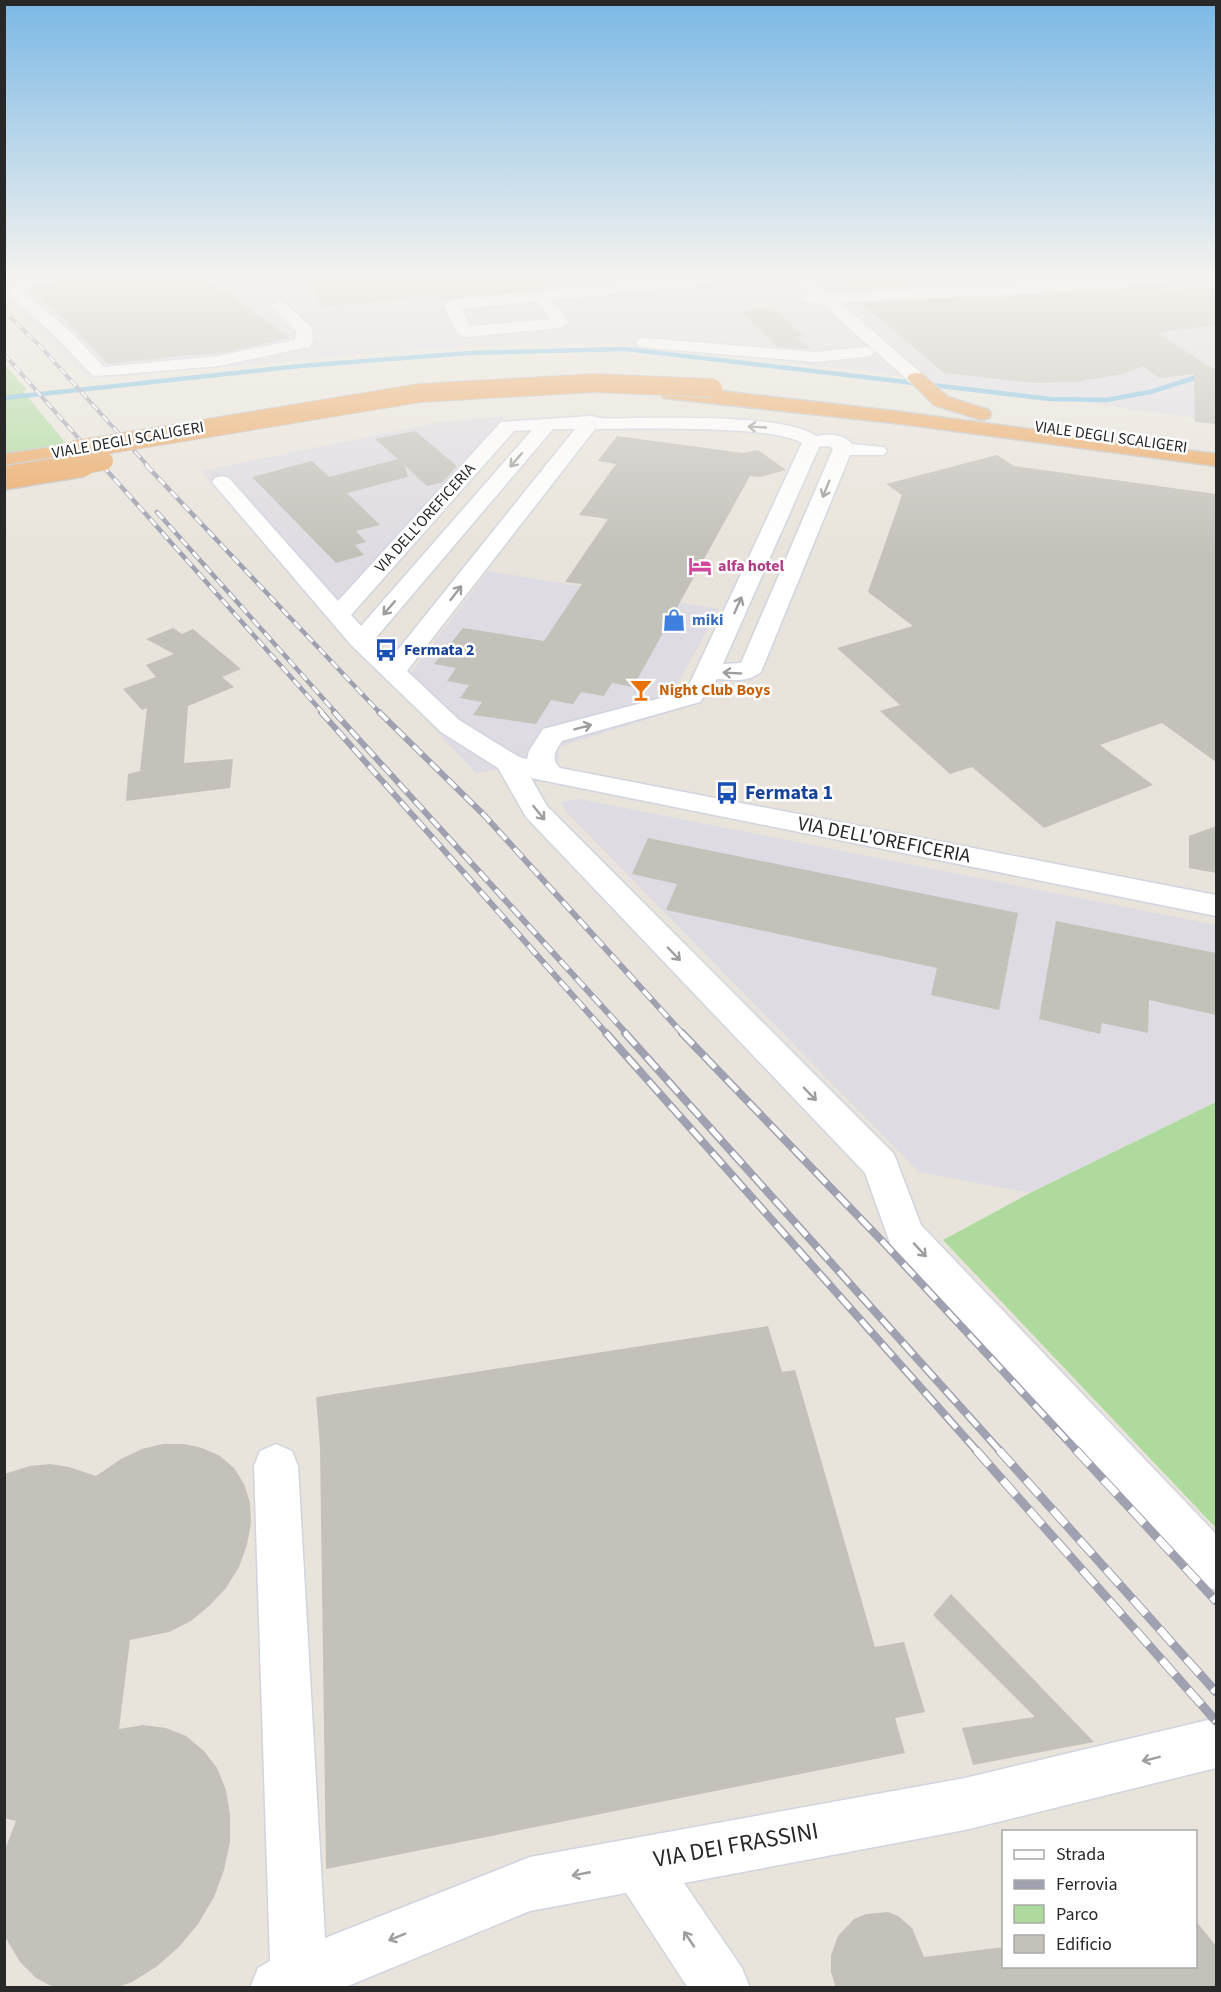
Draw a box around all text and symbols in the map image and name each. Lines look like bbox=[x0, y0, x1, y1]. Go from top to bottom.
street label: VIALE DEGLI SCALIGERI bbox=[1033, 415, 1189, 459]
street label: VIALE DEGLI SCALIGERI bbox=[50, 416, 206, 464]
one-way arrow bbox=[748, 422, 768, 433]
one-way arrow bbox=[509, 452, 523, 467]
street label: VIA DELL'OREFICERIA bbox=[370, 458, 480, 578]
one-way arrow bbox=[820, 479, 831, 497]
hotel icon: alfa hotel bbox=[687, 553, 713, 579]
place label: alfa hotel bbox=[718, 555, 784, 577]
one-way arrow bbox=[449, 586, 462, 602]
one-way arrow bbox=[733, 597, 745, 615]
one-way arrow bbox=[382, 600, 396, 615]
shop icon: miki bbox=[661, 607, 687, 633]
place label: miki bbox=[692, 609, 723, 631]
bus stop icon: Fermata 2 bbox=[373, 637, 399, 663]
place label: Fermata 2 bbox=[404, 639, 474, 661]
one-way arrow bbox=[722, 668, 742, 679]
bar icon: Night Club Boys bbox=[628, 677, 654, 703]
place label: Night Club Boys bbox=[659, 679, 770, 701]
one-way arrow bbox=[573, 721, 592, 732]
place label: Fermata 1 bbox=[745, 779, 833, 807]
bus stop icon: Fermata 1 bbox=[714, 780, 740, 806]
one-way arrow bbox=[532, 805, 546, 820]
street label: VIA DELL'OREFICERIA bbox=[795, 809, 973, 871]
one-way arrow bbox=[667, 946, 681, 961]
one-way arrow bbox=[803, 1086, 817, 1101]
one-way arrow bbox=[912, 1242, 927, 1257]
one-way arrow bbox=[1142, 1754, 1161, 1766]
street label: VIA DEI FRASSINI bbox=[651, 1813, 821, 1877]
legend bbox=[1002, 1830, 1197, 1968]
text: Strada bbox=[1056, 1842, 1105, 1867]
one-way arrow bbox=[572, 1869, 591, 1880]
text: Ferrovia bbox=[1056, 1872, 1117, 1897]
text: Parco bbox=[1056, 1902, 1098, 1927]
one-way arrow bbox=[683, 1931, 695, 1948]
one-way arrow bbox=[389, 1932, 407, 1943]
text: Edificio bbox=[1056, 1932, 1112, 1957]

